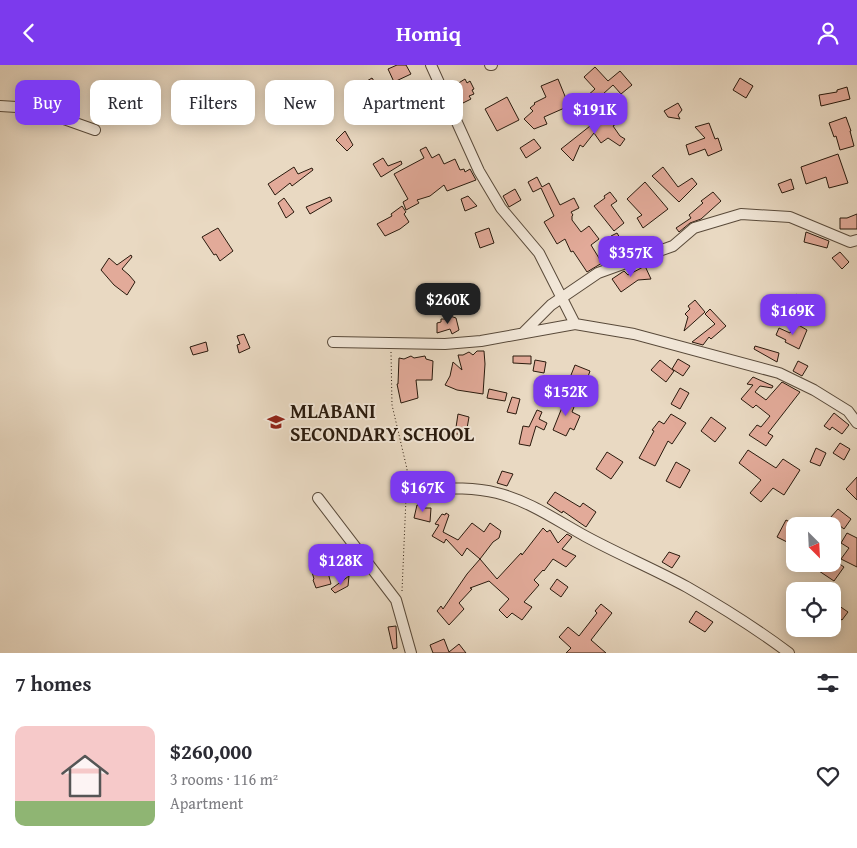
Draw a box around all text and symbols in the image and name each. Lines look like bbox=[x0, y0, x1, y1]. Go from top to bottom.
text: Homiq bbox=[396, 17, 461, 49]
icon: back bbox=[15, 19, 43, 47]
icon: person bbox=[814, 19, 842, 47]
chip: Buy bbox=[15, 80, 80, 125]
chip: Rent bbox=[90, 80, 161, 125]
chip: Filters bbox=[171, 80, 255, 125]
chip: New bbox=[265, 80, 334, 125]
chip: Apartment bbox=[344, 80, 463, 125]
pin: $191K bbox=[560, 93, 630, 135]
text: $191K bbox=[573, 97, 617, 121]
pin: $357K bbox=[596, 235, 666, 278]
text: $357K bbox=[609, 240, 653, 264]
pin: $260K bbox=[413, 283, 483, 325]
text: $260K bbox=[426, 287, 470, 311]
pin: $169K bbox=[758, 293, 828, 336]
text: $169K bbox=[771, 298, 815, 322]
pin: $152K bbox=[531, 375, 601, 417]
text: $152K bbox=[544, 379, 588, 403]
place label: MLABANI SECONDARY SCHOOL bbox=[290, 396, 475, 448]
school or university icon: MLABANI SECONDARY SCHOOL bbox=[266, 412, 286, 432]
pin: $167K bbox=[388, 471, 458, 513]
text: $167K bbox=[401, 475, 445, 499]
north arrow bbox=[786, 517, 841, 573]
map controls bbox=[786, 517, 841, 637]
pin: $128K bbox=[306, 543, 376, 586]
text: $128K bbox=[319, 548, 363, 572]
button: locate bbox=[786, 582, 841, 637]
text: 7 homes bbox=[15, 668, 91, 699]
icon: filters bbox=[814, 669, 842, 697]
text: $260,000 bbox=[170, 736, 252, 767]
icon: home bbox=[55, 746, 115, 806]
icon: heart bbox=[814, 762, 842, 790]
text: 3 rooms · 116 m² bbox=[170, 767, 278, 791]
text: Apartment bbox=[170, 791, 243, 815]

